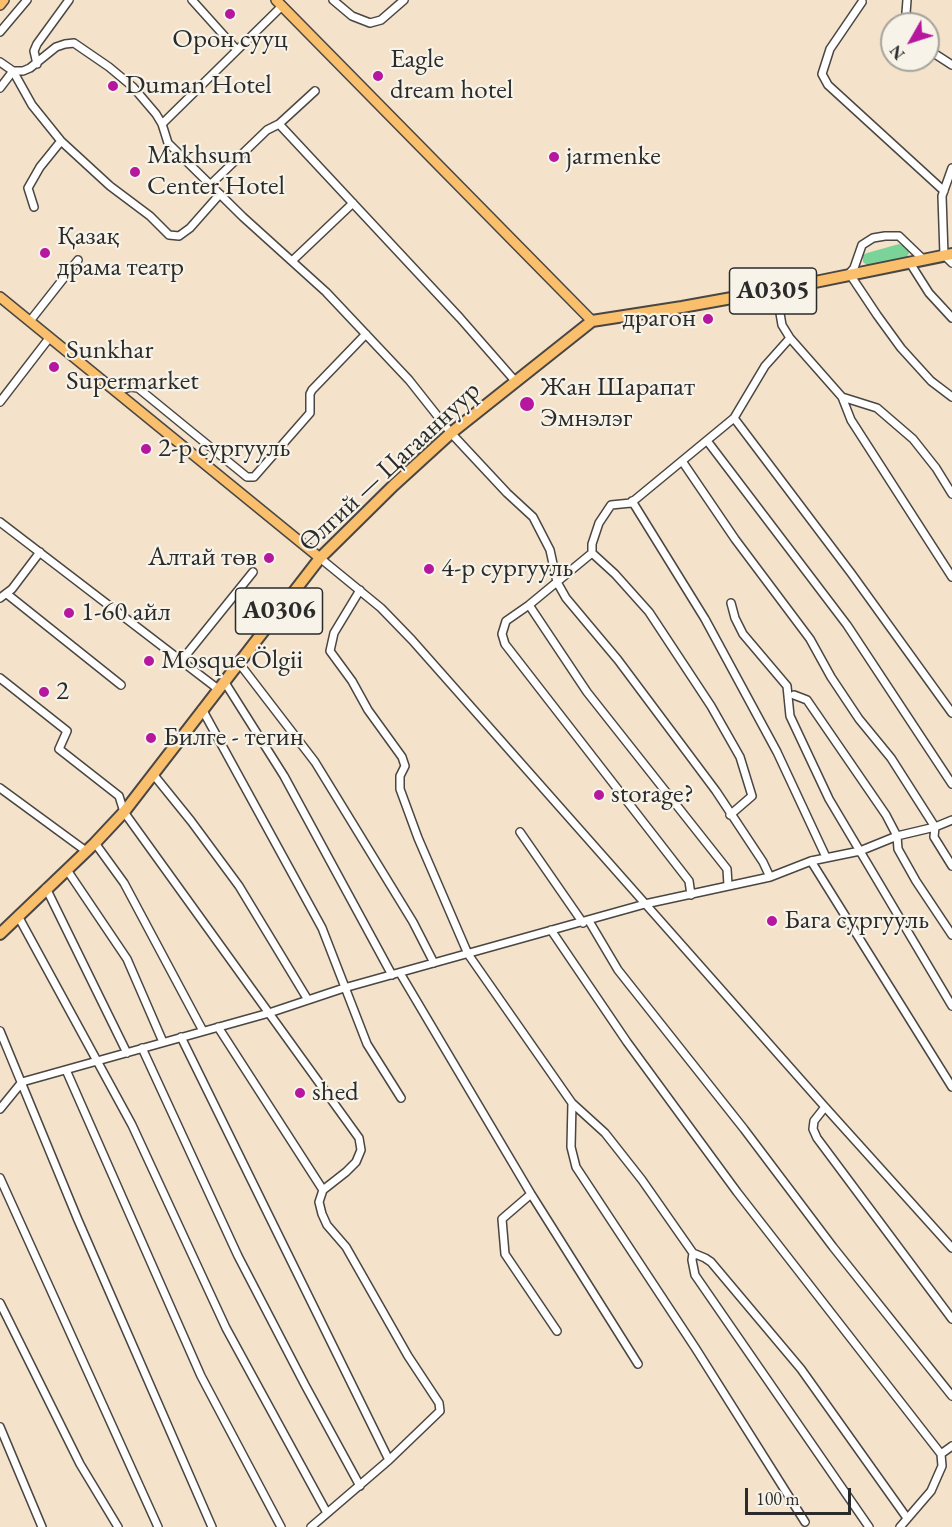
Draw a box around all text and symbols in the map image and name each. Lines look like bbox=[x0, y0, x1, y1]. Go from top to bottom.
marker: Орон сууц bbox=[223, 7, 237, 21]
north arrow bbox=[880, 12, 940, 72]
place label: Орон сууц bbox=[172, 24, 288, 56]
text: N bbox=[885, 41, 909, 64]
place label: Eagle dream hotel bbox=[390, 44, 513, 107]
marker: Eagle dream hotel bbox=[371, 69, 385, 83]
place label: Duman Hotel bbox=[125, 70, 272, 102]
marker: Duman Hotel bbox=[106, 79, 120, 93]
place label: Makhsum Center Hotel bbox=[147, 140, 285, 203]
place label: jarmenke bbox=[566, 141, 661, 173]
marker: jarmenke bbox=[547, 150, 561, 164]
marker: Makhsum Center Hotel bbox=[128, 165, 142, 179]
place label: Қазақ драма театр bbox=[57, 221, 184, 284]
marker: Қазақ драма театр bbox=[38, 246, 52, 260]
road number: A0305 bbox=[730, 268, 816, 314]
place label: драгон bbox=[622, 303, 696, 335]
marker: драгон bbox=[701, 312, 715, 326]
place label: Sunkhar Supermarket bbox=[66, 335, 199, 398]
marker: Sunkhar Supermarket bbox=[47, 360, 61, 374]
place label: Жан Шарапат Эмнэлэг bbox=[540, 372, 695, 435]
street label: Өлгий — Цагааннуур bbox=[293, 375, 487, 559]
marker: Жан Шарапат Эмнэлэг bbox=[518, 395, 536, 413]
place label: 2-р сургууль bbox=[158, 433, 290, 465]
marker: 2-р сургууль bbox=[139, 442, 153, 456]
place label: Алтай төв bbox=[148, 542, 257, 574]
marker: Алтай төв bbox=[262, 551, 276, 565]
place label: 4-р сургууль bbox=[441, 553, 573, 585]
marker: 4-р сургууль bbox=[422, 562, 436, 576]
road number: A0306 bbox=[236, 588, 322, 634]
place label: 1-60 айл bbox=[81, 597, 171, 629]
marker: 1-60 айл bbox=[62, 606, 76, 620]
place label: Mosque Ölgii bbox=[161, 645, 303, 677]
marker: Mosque Ölgii bbox=[142, 654, 156, 668]
place label: 2 bbox=[56, 676, 69, 708]
marker: 2 bbox=[37, 685, 51, 699]
place label: Билге - тегин bbox=[163, 722, 304, 754]
marker: Билге - тегин bbox=[144, 731, 158, 745]
place label: storage? bbox=[611, 779, 694, 811]
marker: storage? bbox=[592, 788, 606, 802]
place label: Бага сургууль bbox=[784, 905, 929, 937]
marker: Бага сургууль bbox=[765, 914, 779, 928]
place label: shed bbox=[312, 1077, 359, 1109]
marker: shed bbox=[293, 1086, 307, 1100]
scale bar bbox=[748, 1476, 854, 1514]
text: 100 m bbox=[756, 1487, 800, 1510]

